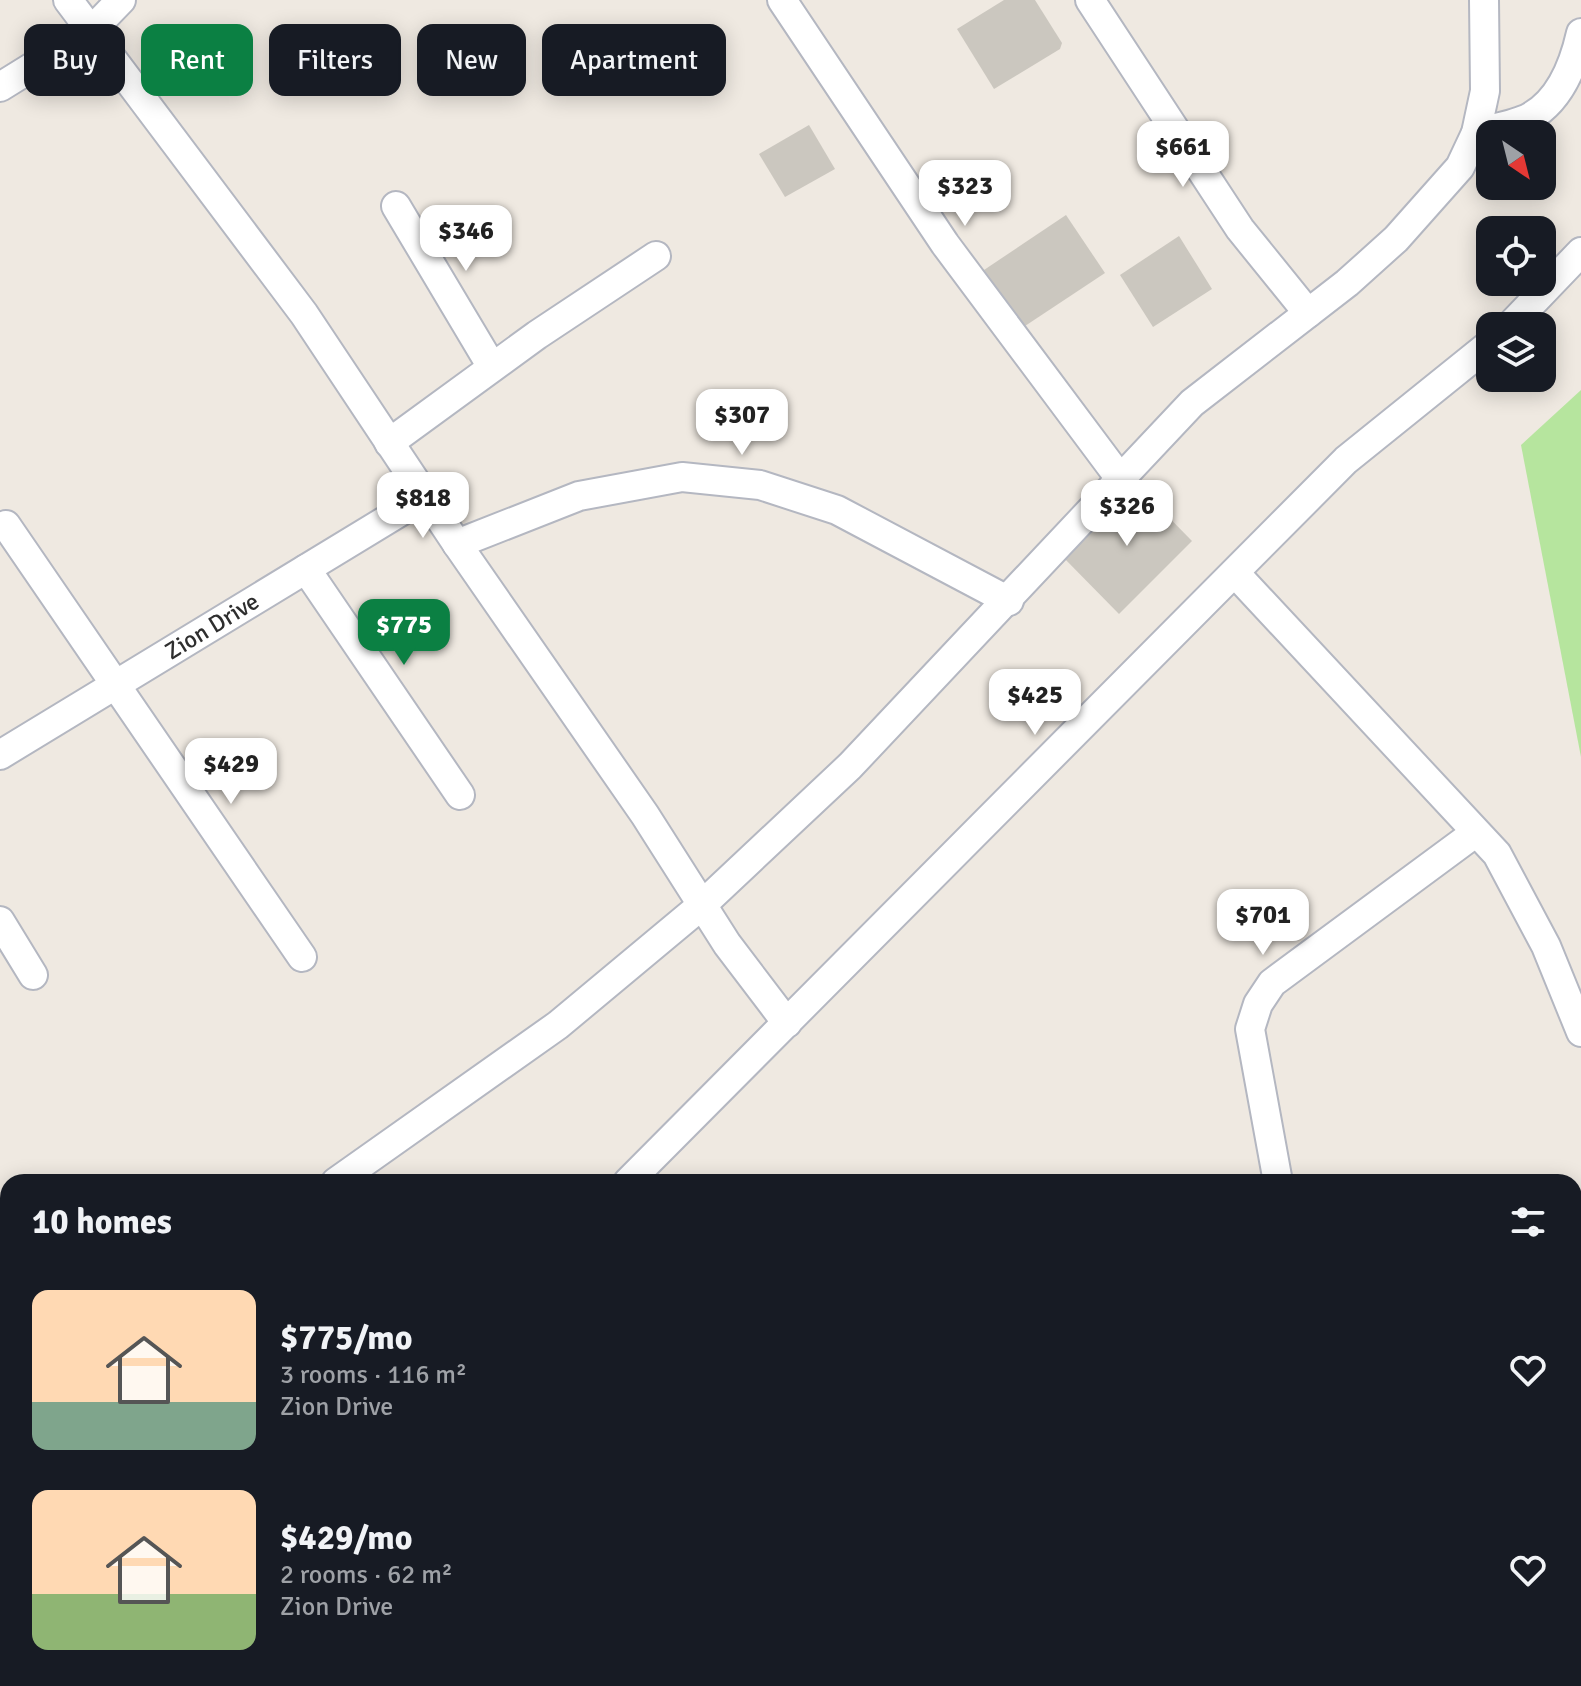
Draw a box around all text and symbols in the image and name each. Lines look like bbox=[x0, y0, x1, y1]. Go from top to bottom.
chip: Buy bbox=[24, 24, 125, 96]
chip: Rent bbox=[141, 24, 253, 96]
chip: Filters bbox=[269, 24, 401, 96]
chip: New bbox=[417, 24, 526, 96]
chip: Apartment bbox=[542, 24, 726, 96]
north arrow bbox=[1476, 120, 1556, 200]
map controls bbox=[1476, 120, 1556, 392]
pin: $661 bbox=[1136, 121, 1230, 189]
text: $661 bbox=[1155, 131, 1211, 163]
pin: $323 bbox=[918, 160, 1012, 228]
text: $323 bbox=[937, 170, 993, 202]
pin: $346 bbox=[419, 205, 513, 273]
text: $346 bbox=[438, 215, 494, 247]
button: locate bbox=[1476, 216, 1556, 296]
button: layers bbox=[1476, 312, 1556, 392]
pin: $307 bbox=[695, 389, 789, 457]
text: $307 bbox=[714, 399, 770, 431]
pin: $818 bbox=[376, 472, 470, 540]
pin: $326 bbox=[1080, 480, 1174, 548]
text: $818 bbox=[395, 482, 451, 514]
text: $326 bbox=[1099, 490, 1155, 522]
street label: Zion Drive bbox=[159, 586, 264, 666]
pin: $775 bbox=[357, 599, 451, 667]
text: $775 bbox=[376, 609, 432, 641]
pin: $425 bbox=[988, 669, 1082, 737]
text: $425 bbox=[1007, 679, 1063, 711]
pin: $429 bbox=[184, 738, 278, 806]
text: $429 bbox=[203, 748, 259, 780]
pin: $701 bbox=[1216, 889, 1310, 957]
text: $701 bbox=[1235, 899, 1291, 931]
icon: filters bbox=[1506, 1200, 1550, 1244]
text: 10 homes bbox=[32, 1201, 172, 1243]
text: $775/mo bbox=[280, 1317, 413, 1359]
icon: home bbox=[96, 1322, 192, 1418]
icon: heart bbox=[1506, 1348, 1550, 1392]
text: 3 rooms · 116 m² bbox=[280, 1359, 467, 1391]
text: Zion Drive bbox=[280, 1391, 393, 1423]
text: $429/mo bbox=[280, 1517, 413, 1559]
icon: home bbox=[96, 1522, 192, 1618]
icon: heart bbox=[1506, 1548, 1550, 1592]
text: 2 rooms · 62 m² bbox=[280, 1559, 453, 1591]
text: Zion Drive bbox=[280, 1591, 393, 1623]

